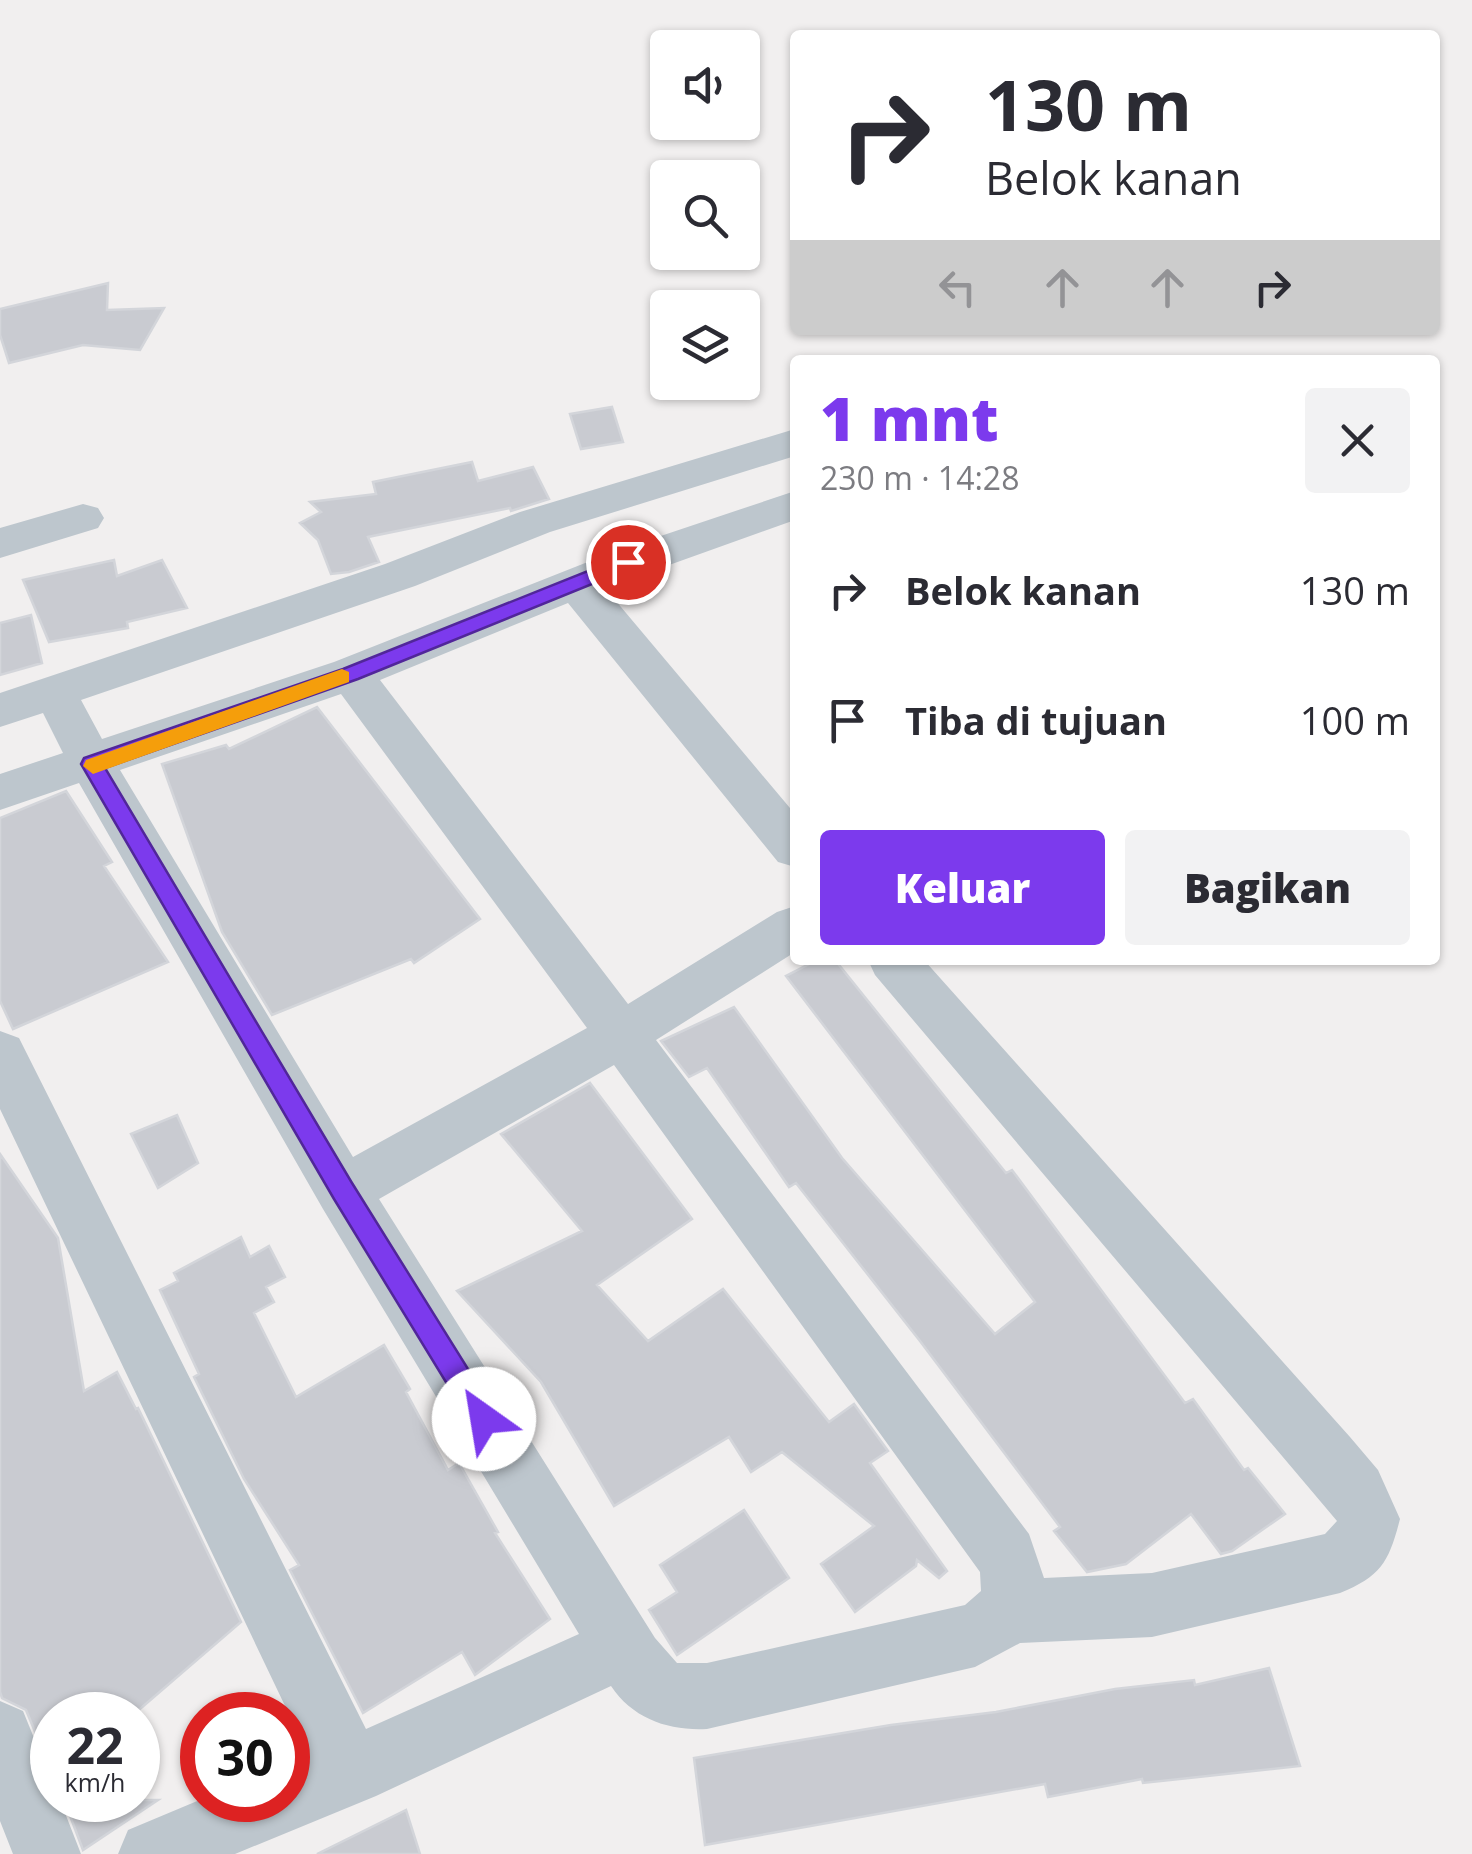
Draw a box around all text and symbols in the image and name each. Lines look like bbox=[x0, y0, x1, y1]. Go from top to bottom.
map controls bbox=[650, 30, 760, 400]
button: sound bbox=[650, 30, 760, 140]
text: 130 m bbox=[985, 56, 1192, 152]
icon: right bbox=[820, 70, 950, 200]
text: Belok kanan bbox=[985, 147, 1242, 208]
button: search bbox=[650, 160, 760, 270]
icon: left bbox=[930, 260, 985, 315]
icon: ahead bbox=[1035, 260, 1090, 315]
icon: ahead bbox=[1140, 260, 1195, 315]
icon: right bbox=[1245, 260, 1300, 315]
button: layers bbox=[650, 290, 760, 400]
text: 1 mnt bbox=[820, 377, 999, 459]
button: close bbox=[1305, 388, 1410, 493]
text: 230 m · 14:28 bbox=[820, 456, 1019, 499]
pin bbox=[586, 520, 671, 605]
icon: arrive bbox=[601, 535, 656, 590]
icon: right bbox=[820, 563, 875, 618]
text: Belok kanan bbox=[905, 564, 1141, 616]
text: 130 m bbox=[1300, 564, 1410, 616]
icon: arrive bbox=[820, 693, 875, 748]
text: Tiba di tujuan bbox=[905, 694, 1167, 746]
text: 100 m bbox=[1300, 694, 1410, 746]
button: Keluar bbox=[820, 830, 1105, 945]
button: Bagikan bbox=[1125, 830, 1410, 945]
position arrow bbox=[432, 1367, 536, 1471]
speed limit sign: 30 bbox=[180, 1692, 310, 1822]
text: 22 bbox=[66, 1711, 124, 1779]
text: km/h bbox=[65, 1765, 125, 1799]

